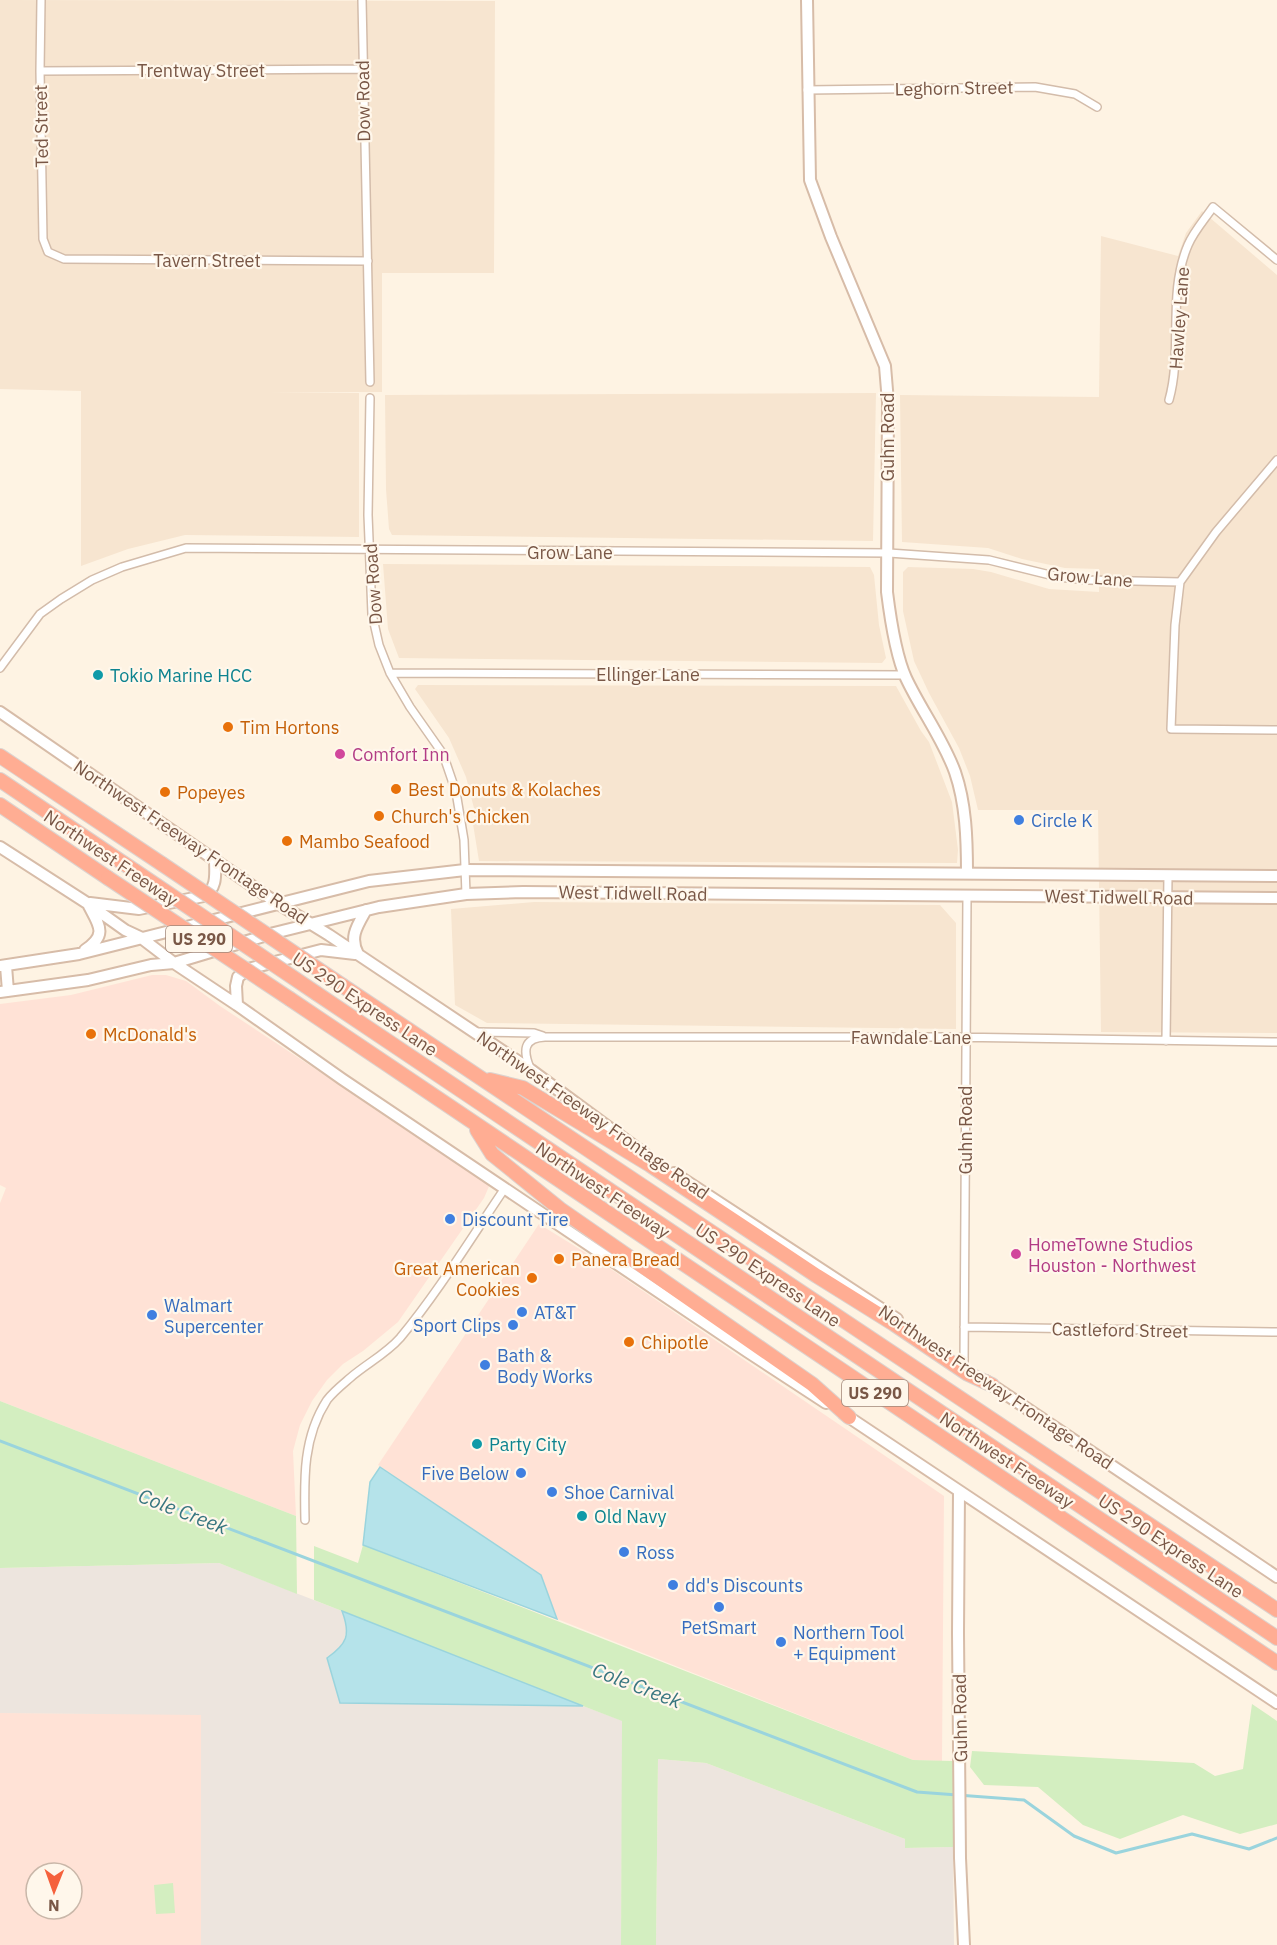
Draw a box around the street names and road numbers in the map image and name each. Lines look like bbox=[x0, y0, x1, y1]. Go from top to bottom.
street label: Trentway Street bbox=[137, 59, 265, 82]
street label: Dow Road bbox=[351, 60, 375, 142]
street label: Leghorn Street bbox=[894, 75, 1014, 101]
street label: Ted Street bbox=[29, 84, 53, 168]
street label: Tavern Street bbox=[153, 249, 261, 272]
street label: Hawley Lane bbox=[1164, 266, 1194, 370]
street label: Guhn Road bbox=[876, 393, 899, 481]
street label: Grow Lane bbox=[527, 541, 613, 564]
street label: Dow Road bbox=[359, 543, 387, 625]
street label: Grow Lane bbox=[1046, 562, 1134, 592]
street label: Ellinger Lane bbox=[596, 663, 700, 686]
street label: Northwest Freeway Frontage Road bbox=[70, 755, 312, 929]
street label: Northwest Freeway bbox=[40, 805, 182, 911]
street label: West Tidwell Road bbox=[558, 880, 708, 906]
street label: West Tidwell Road bbox=[1044, 884, 1194, 910]
road number: US 290 bbox=[166, 926, 232, 952]
street label: US 290 Express Lane bbox=[288, 947, 442, 1061]
street label: Northwest Freeway Frontage Road bbox=[473, 1026, 713, 1204]
street label: Fawndale Lane bbox=[851, 1026, 971, 1049]
street label: Guhn Road bbox=[954, 1086, 977, 1174]
street label: Northwest Freeway bbox=[532, 1137, 674, 1243]
street label: US 290 Express Lane bbox=[691, 1218, 845, 1332]
street label: Northwest Freeway Frontage Road bbox=[875, 1300, 1117, 1474]
street label: Castleford Street bbox=[1051, 1317, 1189, 1343]
road number: US 290 bbox=[842, 1380, 908, 1406]
street label: Northwest Freeway bbox=[936, 1407, 1078, 1513]
street label: US 290 Express Lane bbox=[1094, 1489, 1248, 1603]
street label: Guhn Road bbox=[948, 1673, 972, 1763]

